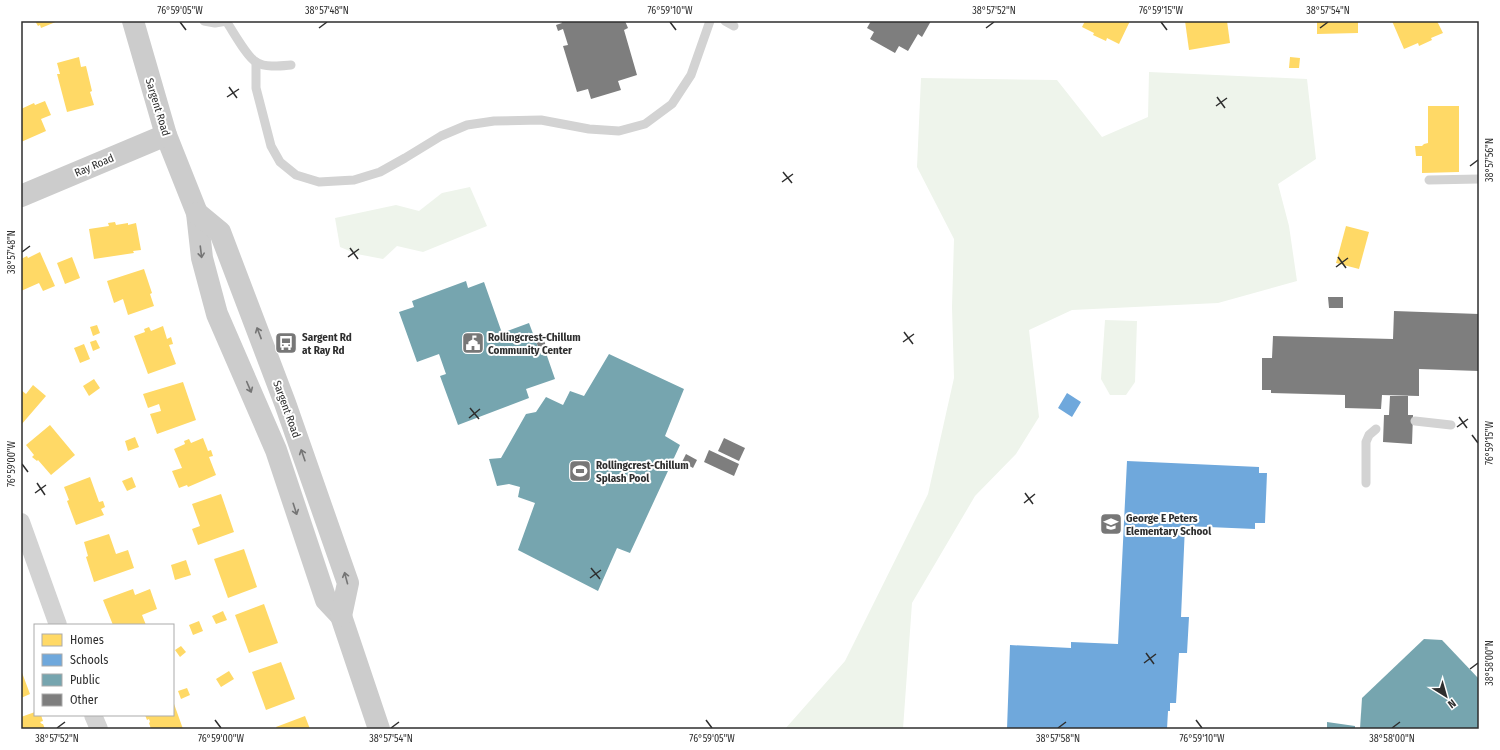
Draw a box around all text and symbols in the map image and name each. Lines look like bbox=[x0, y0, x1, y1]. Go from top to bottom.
text: 76°59'05"W bbox=[157, 5, 203, 17]
text: 38°57'48"N bbox=[305, 5, 349, 17]
text: 76°59'10"W bbox=[648, 5, 693, 17]
text: 38°57'52"N bbox=[972, 5, 1016, 17]
text: 76°59'15"W bbox=[1139, 5, 1184, 17]
text: 38°57'54"N bbox=[1306, 5, 1350, 17]
street label: Sargent Road bbox=[143, 77, 172, 138]
text: 38°57'56"N bbox=[1484, 138, 1496, 182]
street label: Ray Road bbox=[73, 151, 116, 180]
text: 38°57'48"N bbox=[6, 230, 18, 274]
one-way arrow bbox=[197, 245, 205, 258]
one-way arrow bbox=[254, 328, 262, 340]
bus stop icon: Sargent Rd at Ray Rd bbox=[273, 330, 299, 356]
public building icon: Rollingcrest-Chillum Community Center bbox=[460, 330, 486, 356]
place label: Sargent Rd at Ray Rd bbox=[302, 331, 352, 357]
place label: Rollingcrest-Chillum Community Center bbox=[488, 331, 581, 357]
street label: Sargent Road bbox=[270, 379, 303, 439]
one-way arrow bbox=[246, 381, 253, 393]
text: 76°59'15"W bbox=[1484, 420, 1496, 465]
text: 76°59'00"W bbox=[6, 440, 18, 487]
one-way arrow bbox=[299, 450, 307, 462]
sports icon: Rollingcrest-Chillum Splash Pool bbox=[567, 458, 593, 484]
place label: Rollingcrest-Chillum Splash Pool bbox=[596, 459, 689, 485]
one-way arrow bbox=[292, 502, 300, 514]
school or university icon: George E Peters Elementary School bbox=[1098, 511, 1124, 537]
place label: George E Peters Elementary School bbox=[1126, 512, 1212, 538]
one-way arrow bbox=[341, 572, 349, 585]
legend bbox=[34, 624, 174, 716]
text: Homes bbox=[70, 633, 104, 647]
text: 38°58'00"N bbox=[1484, 640, 1496, 686]
text: Schools bbox=[70, 653, 108, 667]
text: Public bbox=[70, 673, 100, 687]
north arrow bbox=[1426, 676, 1466, 716]
text: Other bbox=[70, 693, 99, 707]
text: N bbox=[1445, 696, 1458, 711]
text: 38°57'52"N bbox=[35, 733, 79, 745]
text: 76°59'00"W bbox=[198, 733, 245, 745]
text: 38°57'54"N bbox=[369, 733, 413, 745]
text: 76°59'05"W bbox=[689, 733, 735, 745]
text: 38°57'58"N bbox=[1036, 733, 1080, 745]
text: 76°59'10"W bbox=[1180, 733, 1225, 745]
text: 38°58'00"N bbox=[1369, 733, 1415, 745]

